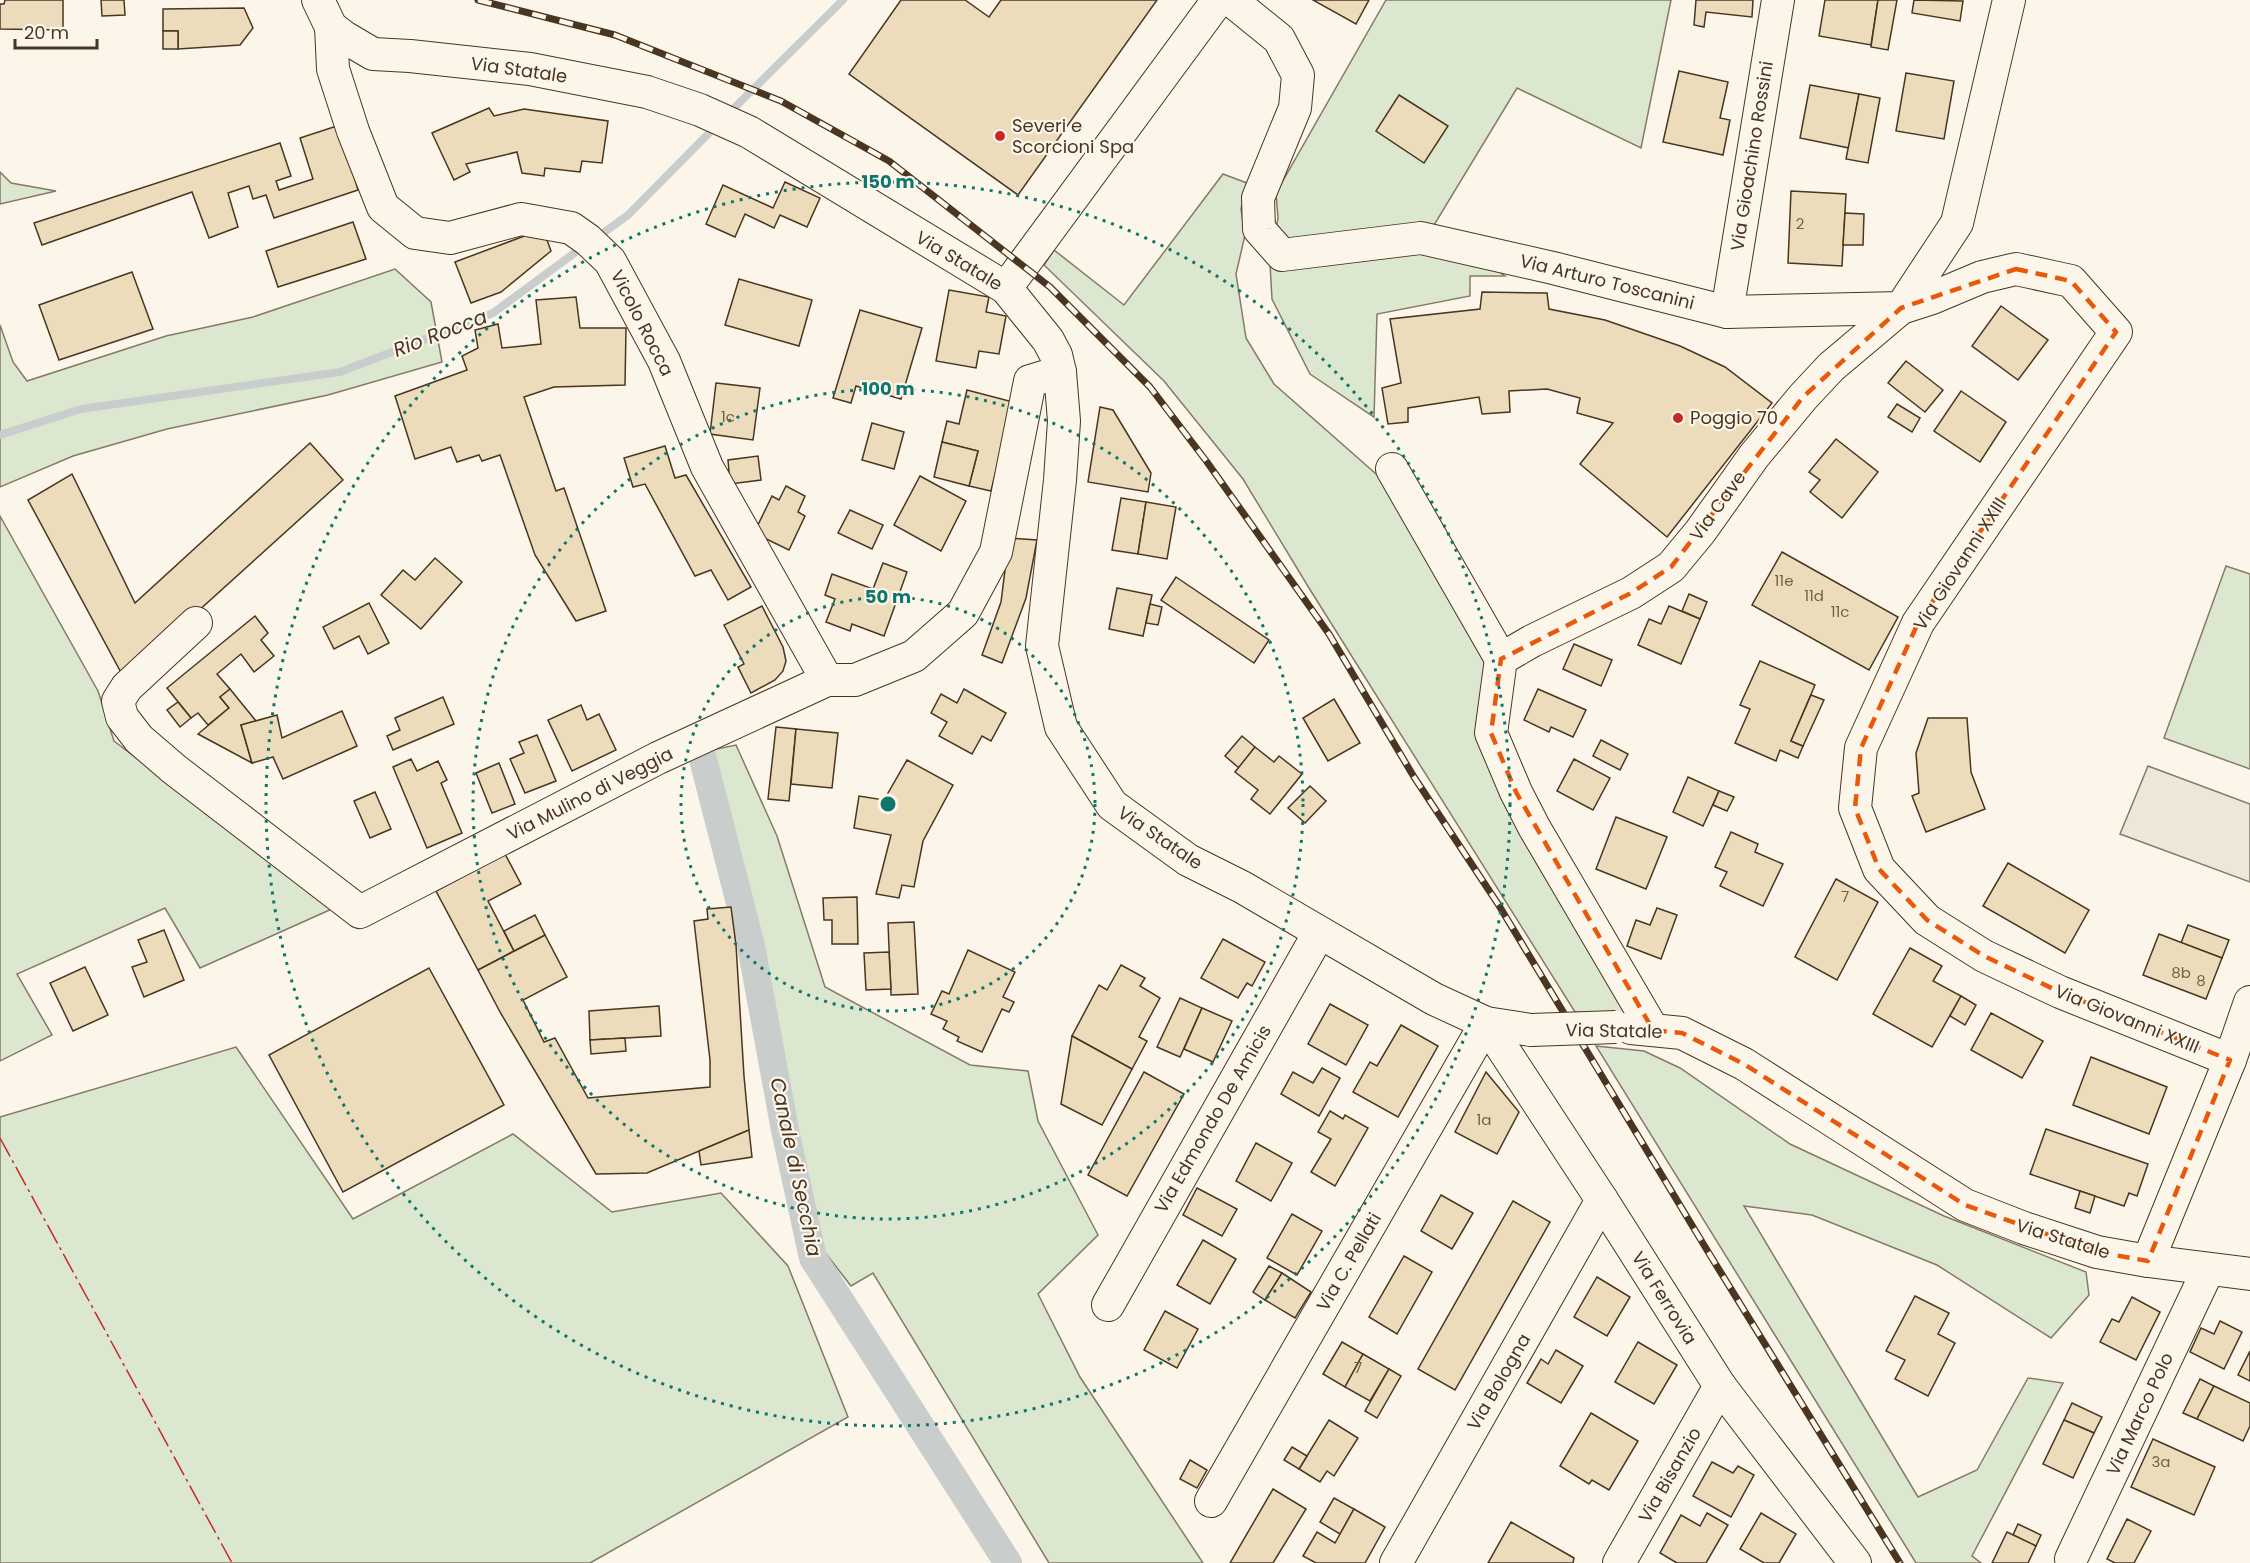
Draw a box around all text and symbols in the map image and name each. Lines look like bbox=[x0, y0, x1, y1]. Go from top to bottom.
scale bar bbox=[15, 12, 98, 50]
text: 20 m bbox=[24, 20, 69, 45]
street label: Via Statale bbox=[469, 50, 569, 89]
street label: Via Gioachino Rossini bbox=[1724, 59, 1779, 253]
place label: Severi e Scorcioni Spa bbox=[1012, 113, 1134, 159]
marker: Severi e Scorcioni Spa bbox=[993, 129, 1007, 143]
text: 150 m bbox=[861, 169, 915, 194]
house number: 2 bbox=[1796, 213, 1804, 234]
street label: Via Statale bbox=[911, 225, 1007, 296]
street label: Via Arturo Toscanini bbox=[1517, 248, 1697, 315]
street label: Vicolo Rocca bbox=[605, 265, 680, 380]
water label: Rio Rocca bbox=[389, 302, 491, 364]
text: 100 m bbox=[861, 376, 915, 401]
place label: Poggio 70 bbox=[1690, 405, 1778, 430]
house number: 1c bbox=[721, 406, 735, 427]
marker: Poggio 70 bbox=[1671, 411, 1685, 425]
street label: Via Cave bbox=[1684, 466, 1751, 546]
street label: Via Giovanni XXIII bbox=[1907, 492, 2012, 635]
house number: 11e bbox=[1775, 570, 1793, 591]
text: 50 m bbox=[865, 584, 911, 609]
house number: 11d bbox=[1804, 585, 1824, 606]
house number: 11c bbox=[1831, 601, 1849, 622]
street label: Via Mulino di Veggia bbox=[503, 741, 677, 846]
centre of rings bbox=[878, 794, 898, 814]
street label: Via Statale bbox=[1113, 800, 1208, 875]
house number: 7 bbox=[1841, 886, 1849, 907]
house number: 8b bbox=[2171, 962, 2191, 983]
house number: 8 bbox=[2196, 970, 2206, 991]
street label: Via Giovanni XXIII bbox=[2051, 978, 2203, 1059]
street label: Via Statale bbox=[1565, 1017, 1663, 1044]
street label: Via Edmondo De Amicis bbox=[1148, 1020, 1277, 1217]
water label: Canale di Secchia bbox=[763, 1075, 829, 1259]
house number: 1a bbox=[1477, 1109, 1491, 1130]
street label: Via C. Pellati bbox=[1310, 1208, 1387, 1315]
street label: Via Statale bbox=[2013, 1212, 2113, 1265]
street label: Via Ferrovia bbox=[1626, 1246, 1703, 1349]
street label: Via Bologna bbox=[1461, 1329, 1536, 1435]
street label: Via Marco Polo bbox=[2100, 1348, 2179, 1479]
house number: 7 bbox=[1354, 1357, 1362, 1378]
street label: Via Bisanzio bbox=[1632, 1422, 1707, 1527]
house number: 3a bbox=[2152, 1451, 2170, 1472]

